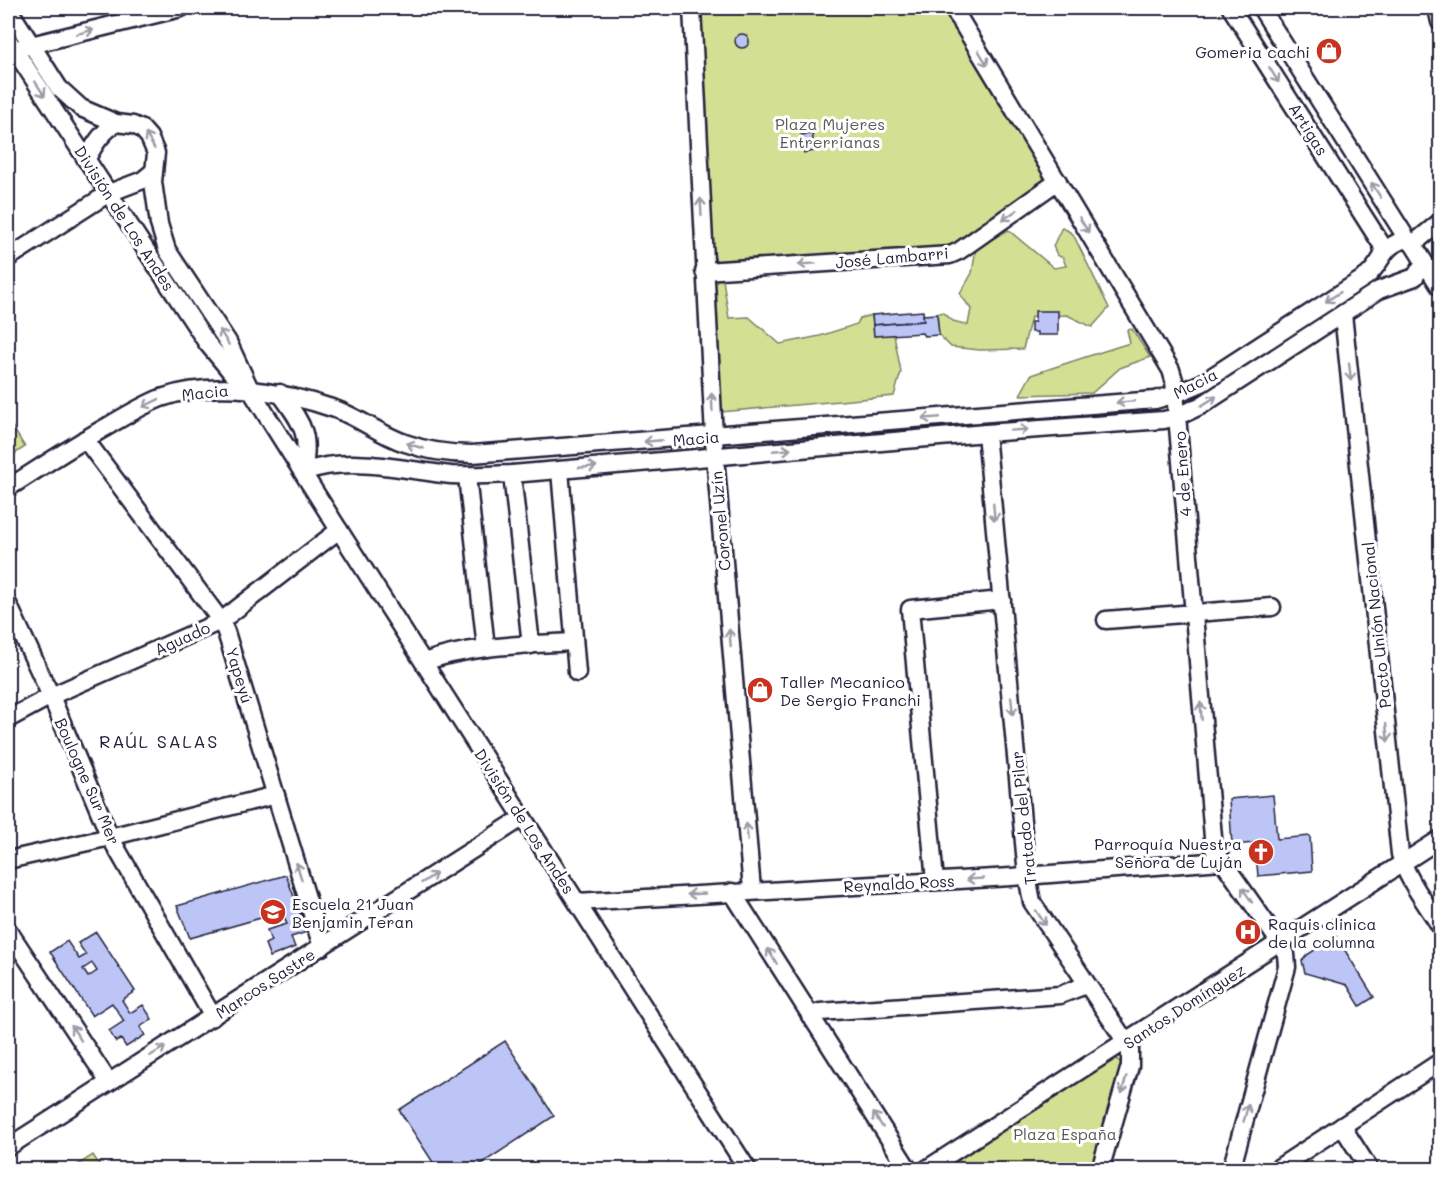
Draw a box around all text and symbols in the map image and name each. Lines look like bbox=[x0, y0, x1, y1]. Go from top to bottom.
one-way arrow bbox=[75, 26, 94, 38]
shop icon: Gomeria cachi bbox=[1314, 36, 1344, 66]
place label: Gomeria cachi bbox=[1195, 41, 1310, 62]
one-way arrow bbox=[978, 49, 990, 66]
one-way arrow bbox=[1267, 66, 1280, 83]
one-way arrow bbox=[34, 80, 46, 97]
street label: Artigas bbox=[1285, 99, 1333, 159]
park label: Plaza Mujeres Entrerrianas bbox=[775, 113, 885, 152]
one-way arrow bbox=[144, 133, 156, 150]
street label: División de Los Andes bbox=[70, 141, 180, 295]
one-way arrow bbox=[1370, 182, 1382, 199]
one-way arrow bbox=[696, 197, 707, 217]
one-way arrow bbox=[1003, 209, 1019, 221]
one-way arrow bbox=[1078, 216, 1090, 233]
street label: José Lambarri bbox=[835, 242, 949, 272]
one-way arrow bbox=[797, 259, 817, 270]
one-way arrow bbox=[1325, 291, 1342, 304]
one-way arrow bbox=[217, 329, 229, 346]
one-way arrow bbox=[1344, 361, 1355, 381]
street label: Macia bbox=[1169, 363, 1221, 403]
street label: Macia bbox=[181, 379, 229, 405]
one-way arrow bbox=[706, 392, 717, 412]
one-way arrow bbox=[1200, 394, 1217, 406]
one-way arrow bbox=[1116, 397, 1135, 408]
one-way arrow bbox=[143, 398, 161, 410]
one-way arrow bbox=[921, 413, 941, 424]
street label: Macia bbox=[672, 425, 720, 451]
one-way arrow bbox=[1008, 425, 1028, 436]
street label: 4 de Enero bbox=[1169, 431, 1195, 517]
one-way arrow bbox=[643, 436, 663, 447]
one-way arrow bbox=[405, 440, 424, 451]
one-way arrow bbox=[772, 445, 792, 456]
one-way arrow bbox=[578, 461, 598, 472]
street label: Coronel Uzín bbox=[705, 470, 735, 572]
one-way arrow bbox=[989, 502, 1000, 521]
street label: Pacto Unión Nacional bbox=[1357, 541, 1395, 709]
street label: Aguado bbox=[151, 616, 213, 660]
one-way arrow bbox=[724, 628, 735, 648]
street label: Yapeyú bbox=[222, 645, 258, 705]
place label: Taller Mecanico De Sergio Franchi bbox=[780, 671, 921, 710]
shop icon: Taller Mecanico De Sergio Franchi bbox=[745, 675, 775, 705]
one-way arrow bbox=[1007, 696, 1018, 716]
one-way arrow bbox=[1195, 702, 1206, 722]
street label: Boulogne Sur Mer bbox=[51, 714, 125, 848]
one-way arrow bbox=[1382, 723, 1393, 742]
district label: RAÚL SALAS bbox=[99, 729, 219, 753]
street label: División de Los Andes bbox=[470, 744, 580, 898]
street label: Tratado del Pilar bbox=[1006, 750, 1040, 886]
one-way arrow bbox=[741, 823, 752, 843]
place label: Parroquía Nuestra Señora de Luján bbox=[1094, 833, 1242, 872]
church icon: Parroquía Nuestra Señora de Luján bbox=[1246, 837, 1276, 867]
one-way arrow bbox=[293, 862, 304, 881]
street label: Reynaldo Ross bbox=[843, 870, 955, 896]
one-way arrow bbox=[420, 872, 437, 885]
one-way arrow bbox=[965, 873, 985, 884]
one-way arrow bbox=[1241, 887, 1253, 904]
one-way arrow bbox=[687, 889, 707, 900]
place label: Escuela 21 Juan Benjamin Teran bbox=[292, 893, 414, 932]
school or university icon: Escuela 21 Juan Benjamin Teran bbox=[258, 897, 288, 927]
one-way arrow bbox=[1035, 910, 1048, 927]
place label: Raquis clinica de la columna bbox=[1268, 913, 1377, 952]
hospital icon: Raquis clinica de la columna bbox=[1233, 917, 1263, 947]
street label: Marcos Sastre bbox=[211, 943, 319, 1023]
one-way arrow bbox=[766, 948, 778, 965]
street label: Santos Domínguez bbox=[1119, 959, 1249, 1053]
one-way arrow bbox=[70, 1025, 82, 1041]
one-way arrow bbox=[149, 1044, 166, 1056]
one-way arrow bbox=[1118, 1075, 1129, 1094]
one-way arrow bbox=[1241, 1104, 1253, 1123]
one-way arrow bbox=[871, 1112, 884, 1129]
park label: Plaza España bbox=[1013, 1123, 1117, 1144]

